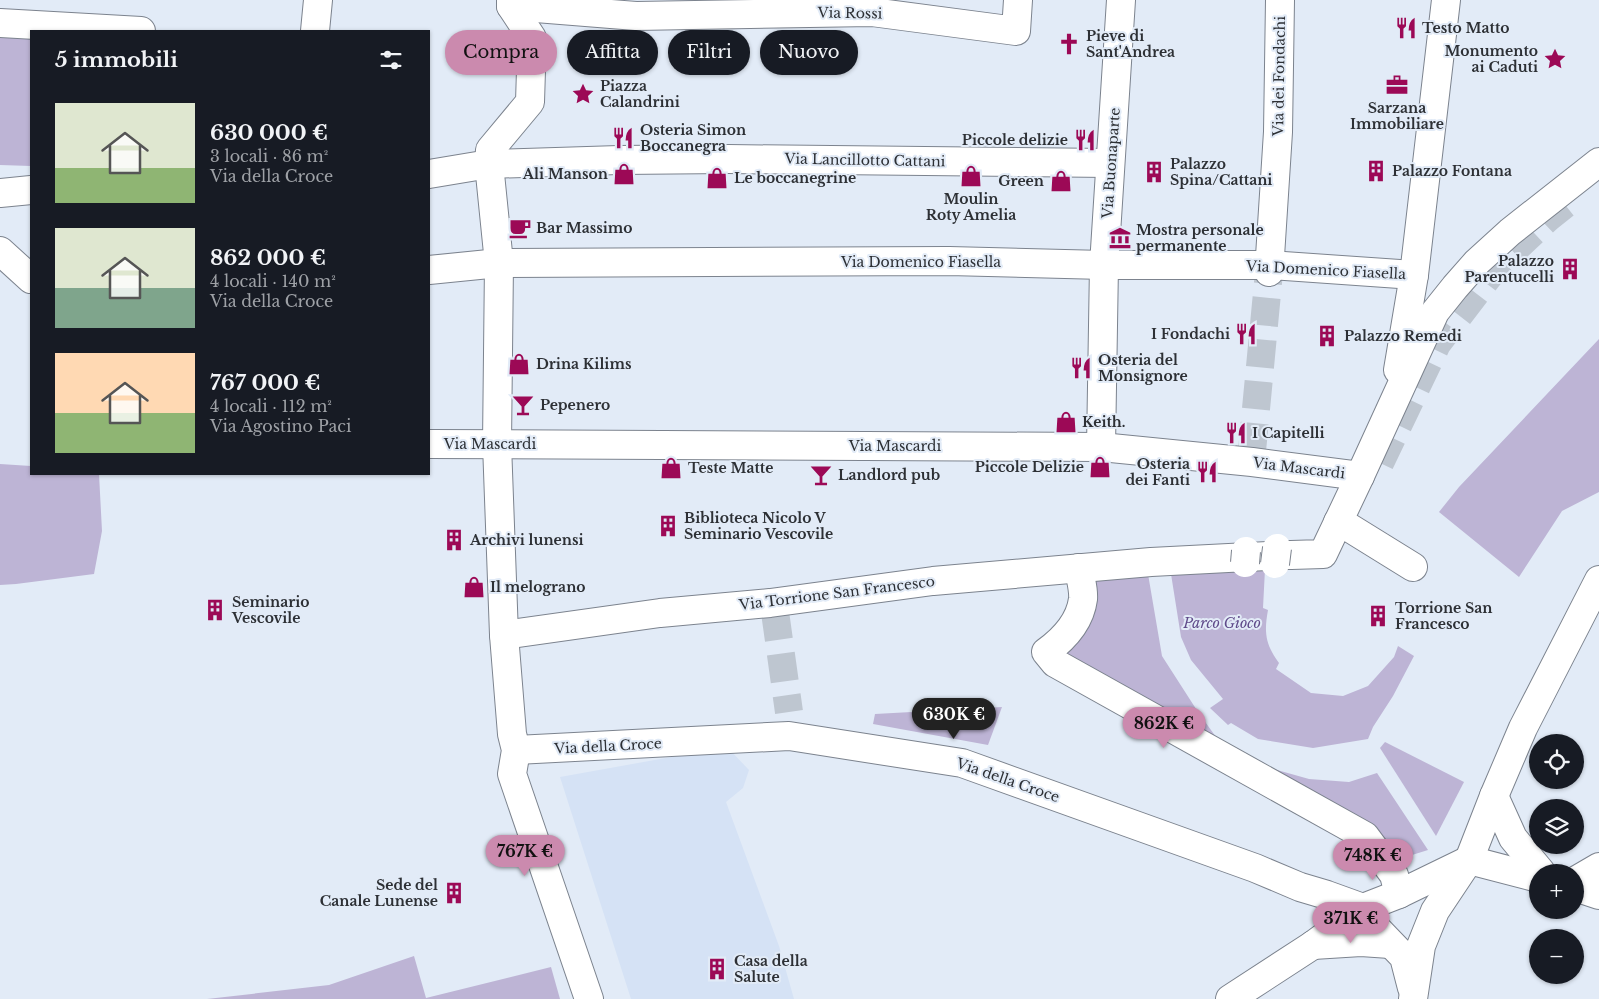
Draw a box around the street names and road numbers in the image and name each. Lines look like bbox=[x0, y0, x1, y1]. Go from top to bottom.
street label: Via Rossi bbox=[816, 3, 883, 23]
street label: Via dei Fondachi bbox=[1269, 16, 1289, 137]
street label: Via Buonaparte bbox=[1098, 107, 1124, 220]
street label: Via Lancillotto Cattani bbox=[783, 150, 946, 170]
street label: Via Domenico Fiasella bbox=[840, 253, 1001, 271]
street label: Via Domenico Fiasella bbox=[1245, 257, 1407, 283]
street label: Via Mascardi bbox=[443, 435, 537, 453]
street label: Via Mascardi bbox=[848, 437, 942, 455]
street label: Via Mascardi bbox=[1251, 453, 1346, 483]
street label: Via Torrione San Francesco bbox=[737, 572, 936, 614]
street label: Via della Croce bbox=[553, 734, 662, 758]
street label: Via della Croce bbox=[953, 754, 1062, 806]

